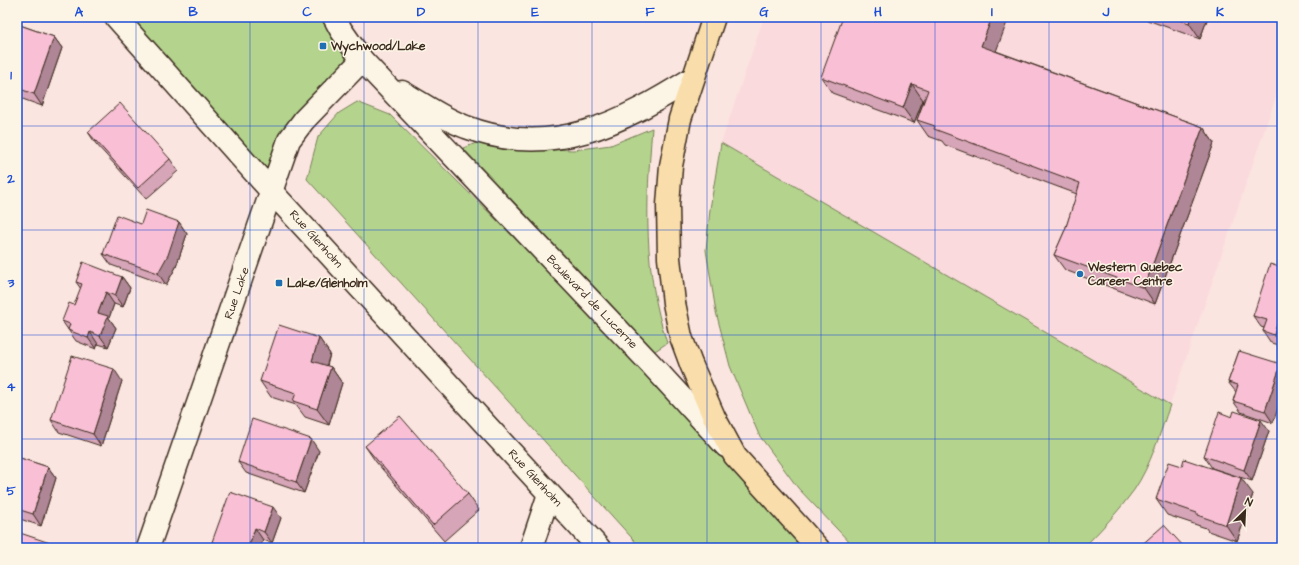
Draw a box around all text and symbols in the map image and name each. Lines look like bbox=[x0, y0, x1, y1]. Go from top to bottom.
text: A bbox=[75, 3, 84, 21]
text: B bbox=[188, 3, 198, 21]
text: C bbox=[302, 3, 312, 21]
text: D bbox=[417, 3, 426, 21]
text: E bbox=[531, 3, 539, 21]
text: F bbox=[645, 3, 655, 21]
text: G bbox=[759, 3, 769, 21]
text: H bbox=[874, 3, 882, 21]
text: I bbox=[991, 3, 993, 21]
text: J bbox=[1102, 3, 1110, 21]
text: K bbox=[1216, 3, 1224, 21]
place label: Wychwood/Lake bbox=[330, 38, 426, 56]
marker: Wychwood/Lake bbox=[318, 41, 328, 51]
text: 1 bbox=[10, 66, 12, 84]
text: 2 bbox=[6, 170, 15, 188]
street label: Rue Glenholm bbox=[285, 206, 347, 272]
street label: Boulevard de Lucerne bbox=[543, 251, 642, 353]
place label: Western Quebec Career Centre bbox=[1087, 259, 1183, 290]
street label: Rue Lake bbox=[220, 264, 254, 321]
marker: Western Quebec Career Centre bbox=[1075, 269, 1085, 279]
text: 3 bbox=[7, 274, 15, 292]
place label: Lake/Glenholm bbox=[287, 275, 368, 292]
marker: Lake/Glenholm bbox=[274, 278, 284, 288]
text: 4 bbox=[7, 378, 16, 396]
street label: Rue Glenholm bbox=[504, 446, 566, 511]
text: 5 bbox=[6, 482, 16, 500]
north arrow bbox=[1225, 491, 1265, 531]
text: N bbox=[1243, 494, 1255, 511]

